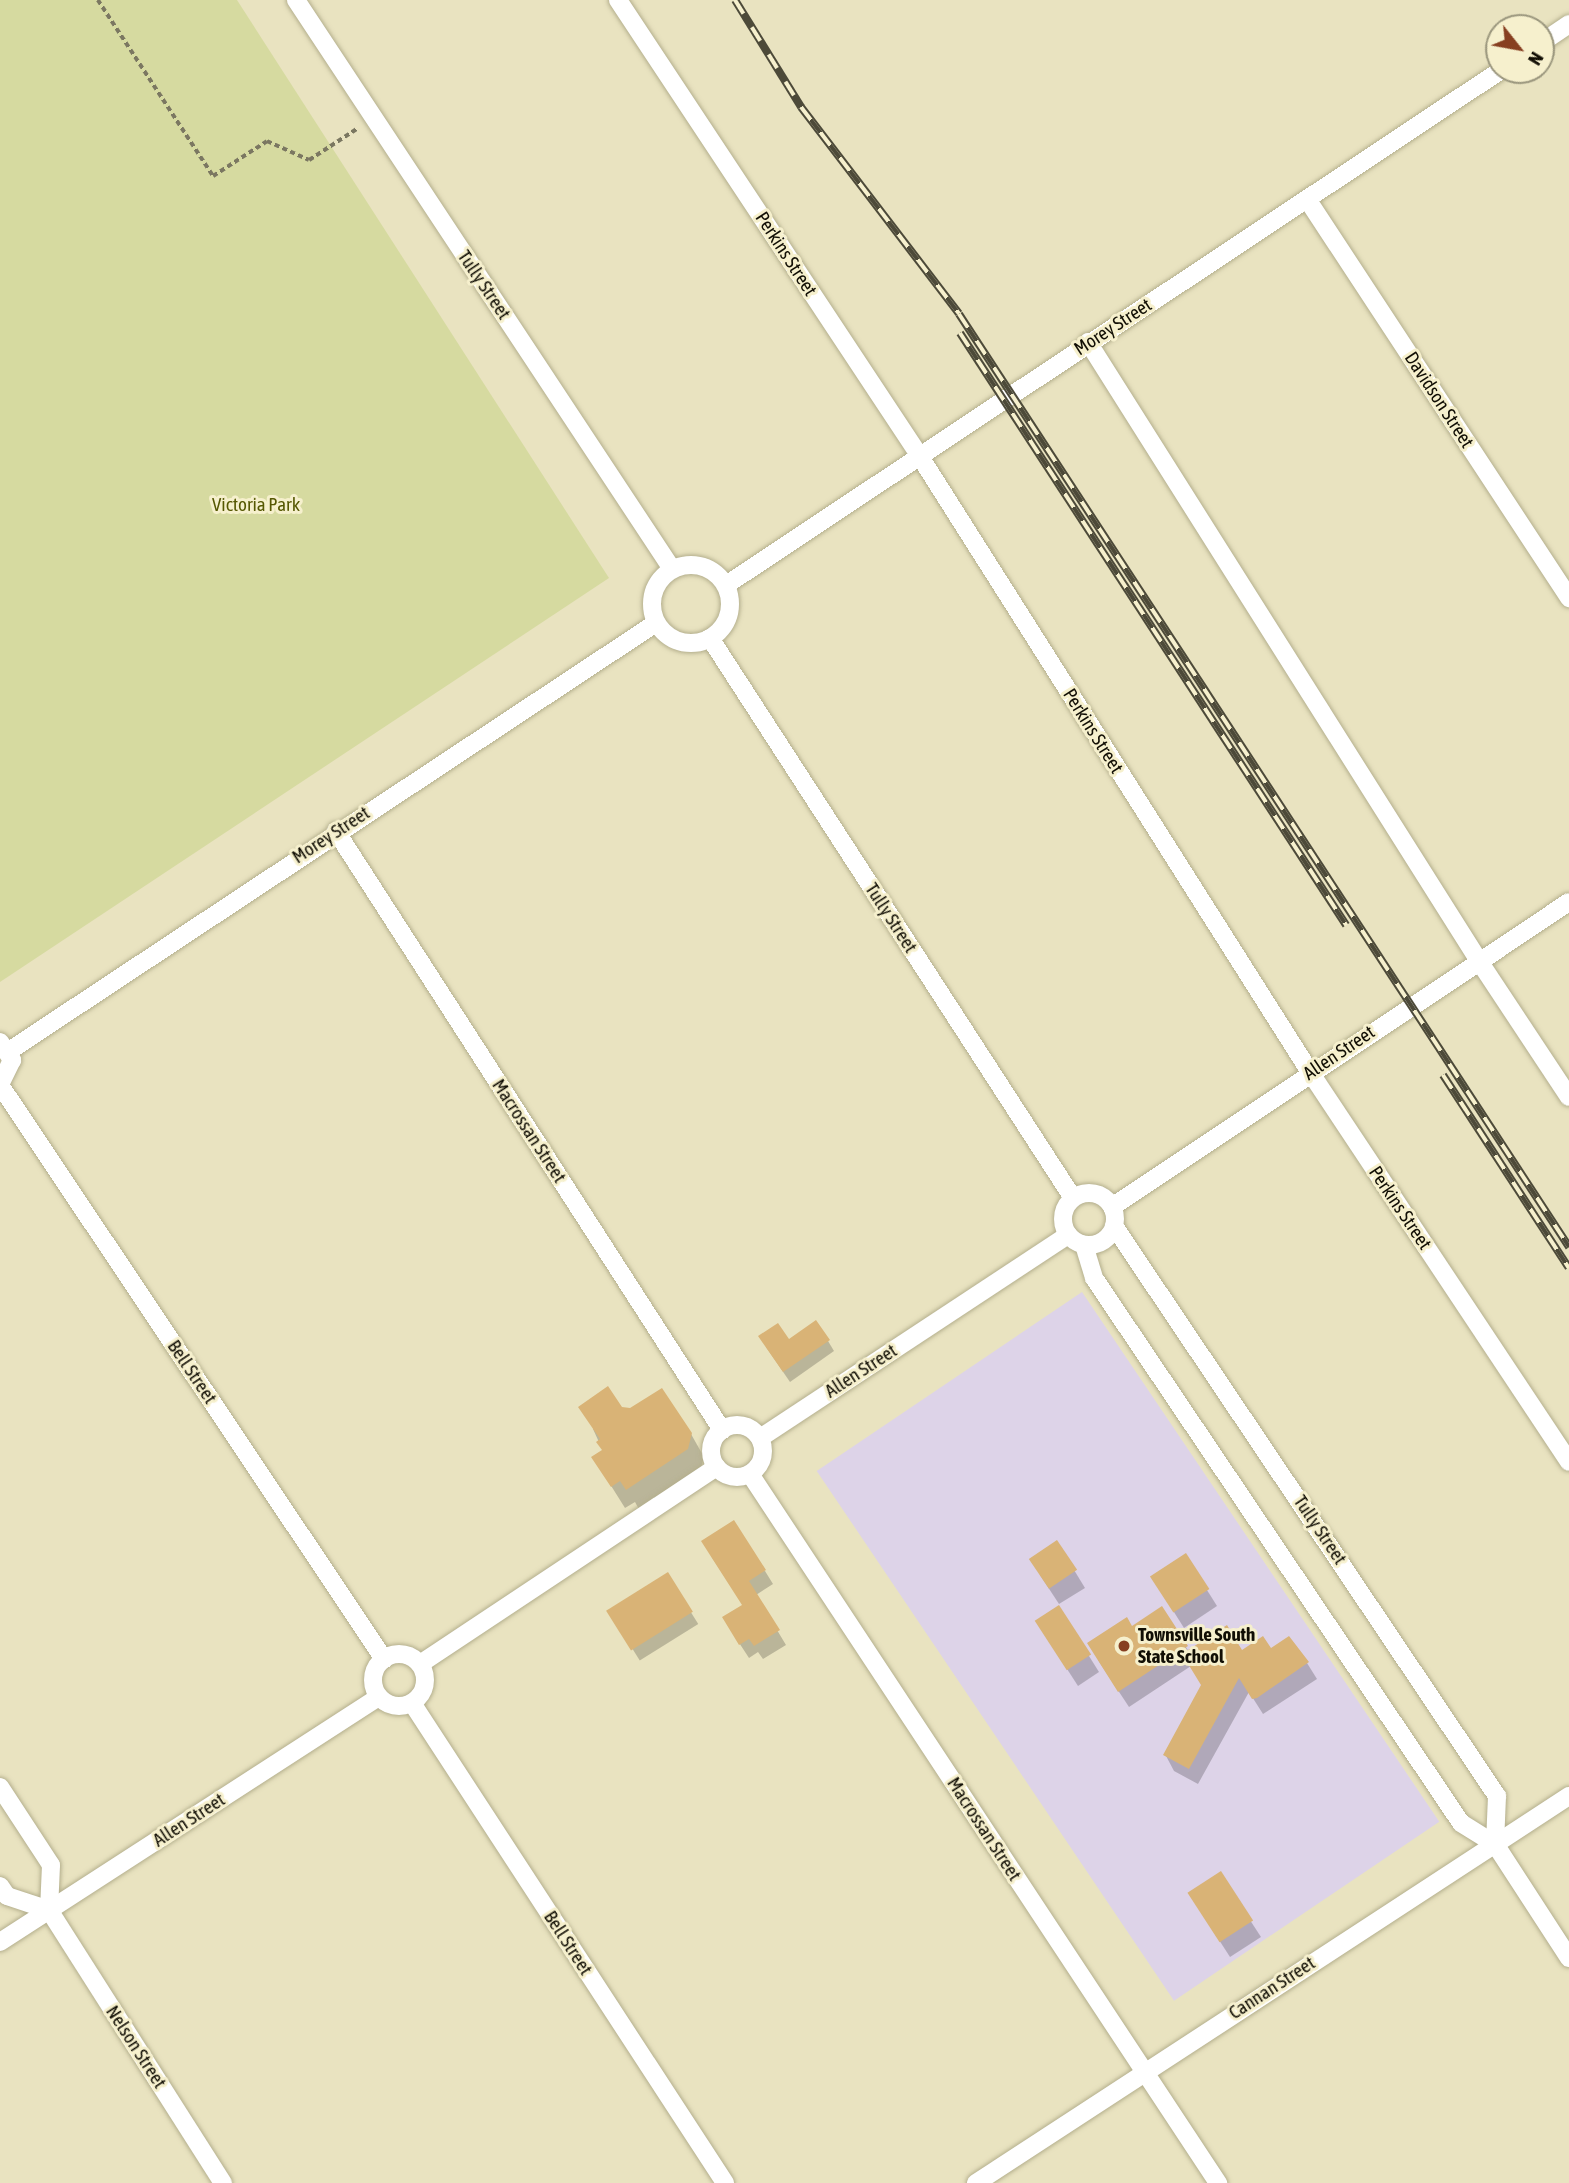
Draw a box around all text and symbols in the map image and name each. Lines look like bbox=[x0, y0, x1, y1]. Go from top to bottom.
north arrow bbox=[1485, 14, 1555, 84]
text: N bbox=[1524, 48, 1549, 69]
street label: Perkins Street bbox=[750, 208, 822, 300]
street label: Tully Street bbox=[453, 246, 515, 324]
street label: Morey Street bbox=[1070, 294, 1156, 360]
street label: Davidson Street bbox=[1400, 348, 1478, 452]
park label: Victoria Park bbox=[212, 494, 300, 516]
street label: Perkins Street bbox=[1058, 684, 1128, 778]
street label: Morey Street bbox=[288, 802, 374, 868]
street label: Tully Street bbox=[860, 879, 922, 957]
street label: Allen Street bbox=[1299, 1021, 1379, 1085]
street label: Macrossan Street bbox=[487, 1075, 571, 1187]
street label: Perkins Street bbox=[1364, 1162, 1436, 1254]
street label: Bell Street bbox=[162, 1336, 222, 1408]
street label: Allen Street bbox=[821, 1339, 901, 1403]
street label: Tully Street bbox=[1289, 1491, 1351, 1569]
place label: Townsville South State School bbox=[1138, 1624, 1255, 1668]
marker: Townsville South State School bbox=[1116, 1638, 1132, 1654]
street label: Macrossan Street bbox=[942, 1773, 1026, 1885]
street label: Allen Street bbox=[149, 1788, 229, 1852]
street label: Bell Street bbox=[539, 1907, 597, 1979]
street label: Cannan Street bbox=[1225, 1952, 1319, 2024]
street label: Nelson Street bbox=[101, 2001, 171, 2093]

